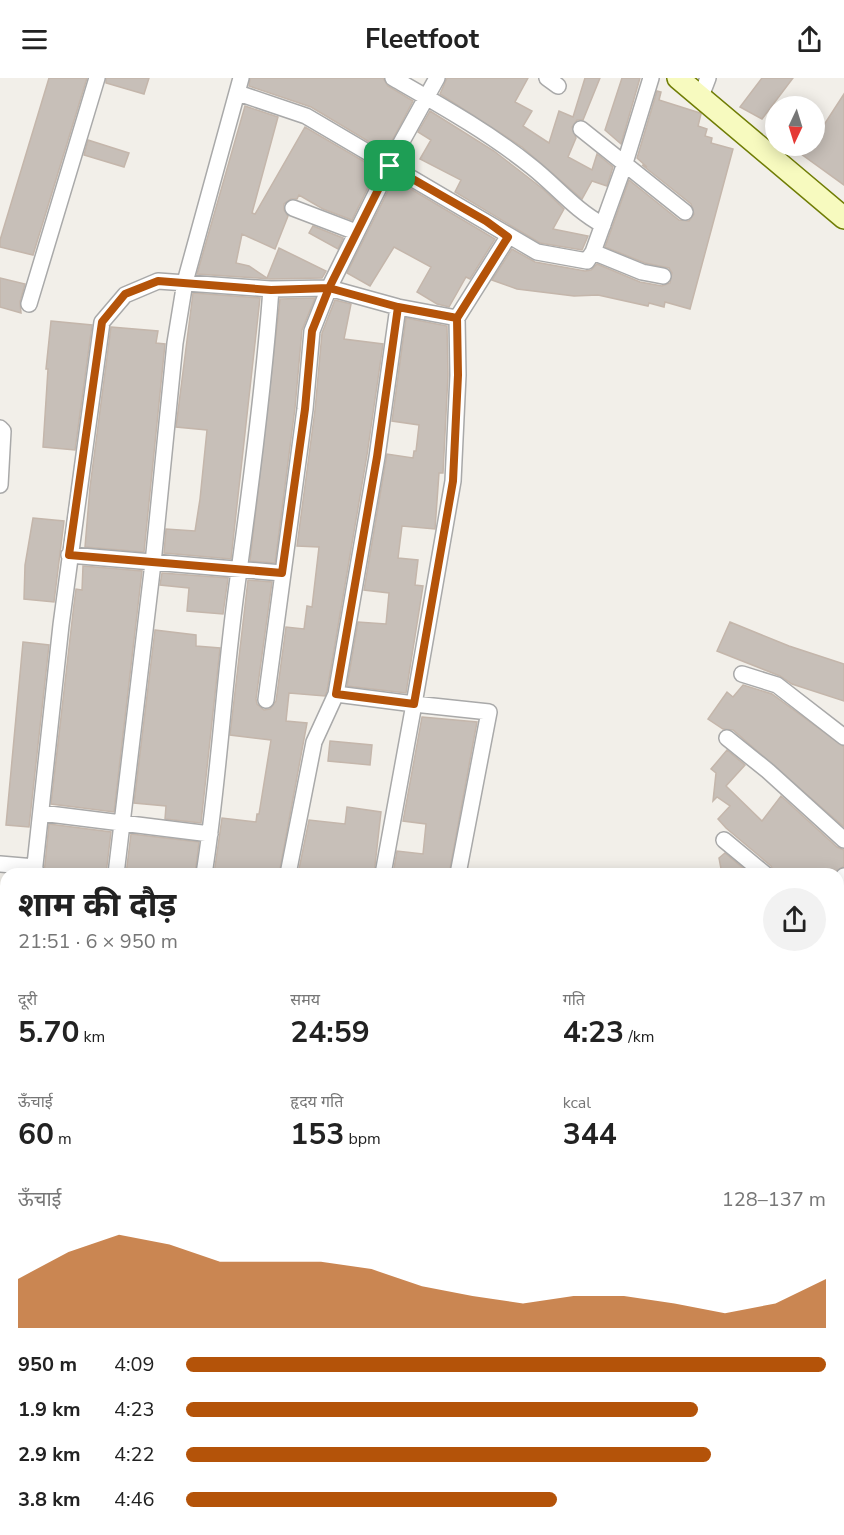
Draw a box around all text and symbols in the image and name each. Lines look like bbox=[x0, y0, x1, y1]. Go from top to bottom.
text: Fleetfoot bbox=[365, 21, 479, 58]
icon: menu bbox=[18, 23, 51, 56]
icon: share bbox=[793, 23, 826, 56]
north arrow bbox=[765, 96, 825, 156]
map controls bbox=[765, 96, 825, 156]
pin bbox=[364, 140, 415, 191]
icon: arrive bbox=[373, 149, 406, 182]
text: शाम की दौड़ bbox=[18, 883, 176, 928]
button: share bbox=[763, 888, 826, 951]
text: 21:51 · 6 × 950 m bbox=[18, 928, 178, 955]
text: दूरी bbox=[18, 989, 37, 1011]
text: समय bbox=[290, 989, 320, 1011]
text: गति bbox=[563, 989, 585, 1011]
text: 5.70 bbox=[18, 1012, 79, 1053]
text: 24:59 bbox=[290, 1012, 370, 1053]
text: 4:23 bbox=[563, 1012, 624, 1053]
text: km bbox=[79, 1026, 105, 1048]
text: /km bbox=[624, 1026, 654, 1048]
text: ऊँचाई bbox=[18, 1091, 53, 1113]
text: हृदय गति bbox=[290, 1091, 343, 1113]
text: kcal bbox=[563, 1092, 591, 1114]
text: 60 bbox=[18, 1114, 54, 1155]
text: 153 bbox=[290, 1114, 344, 1155]
text: 344 bbox=[563, 1114, 617, 1155]
text: m bbox=[54, 1128, 72, 1150]
text: bpm bbox=[344, 1128, 381, 1150]
text: ऊँचाई bbox=[18, 1186, 61, 1213]
text: 128–137 m bbox=[722, 1186, 826, 1213]
text: 950 m bbox=[18, 1351, 77, 1378]
text: 4:09 bbox=[114, 1351, 155, 1378]
text: 1.9 km bbox=[18, 1396, 81, 1423]
text: 4:23 bbox=[114, 1396, 155, 1423]
text: 2.9 km bbox=[18, 1441, 81, 1468]
text: 4:22 bbox=[114, 1441, 155, 1468]
text: 3.8 km bbox=[18, 1486, 81, 1513]
text: 4:46 bbox=[114, 1486, 155, 1513]

